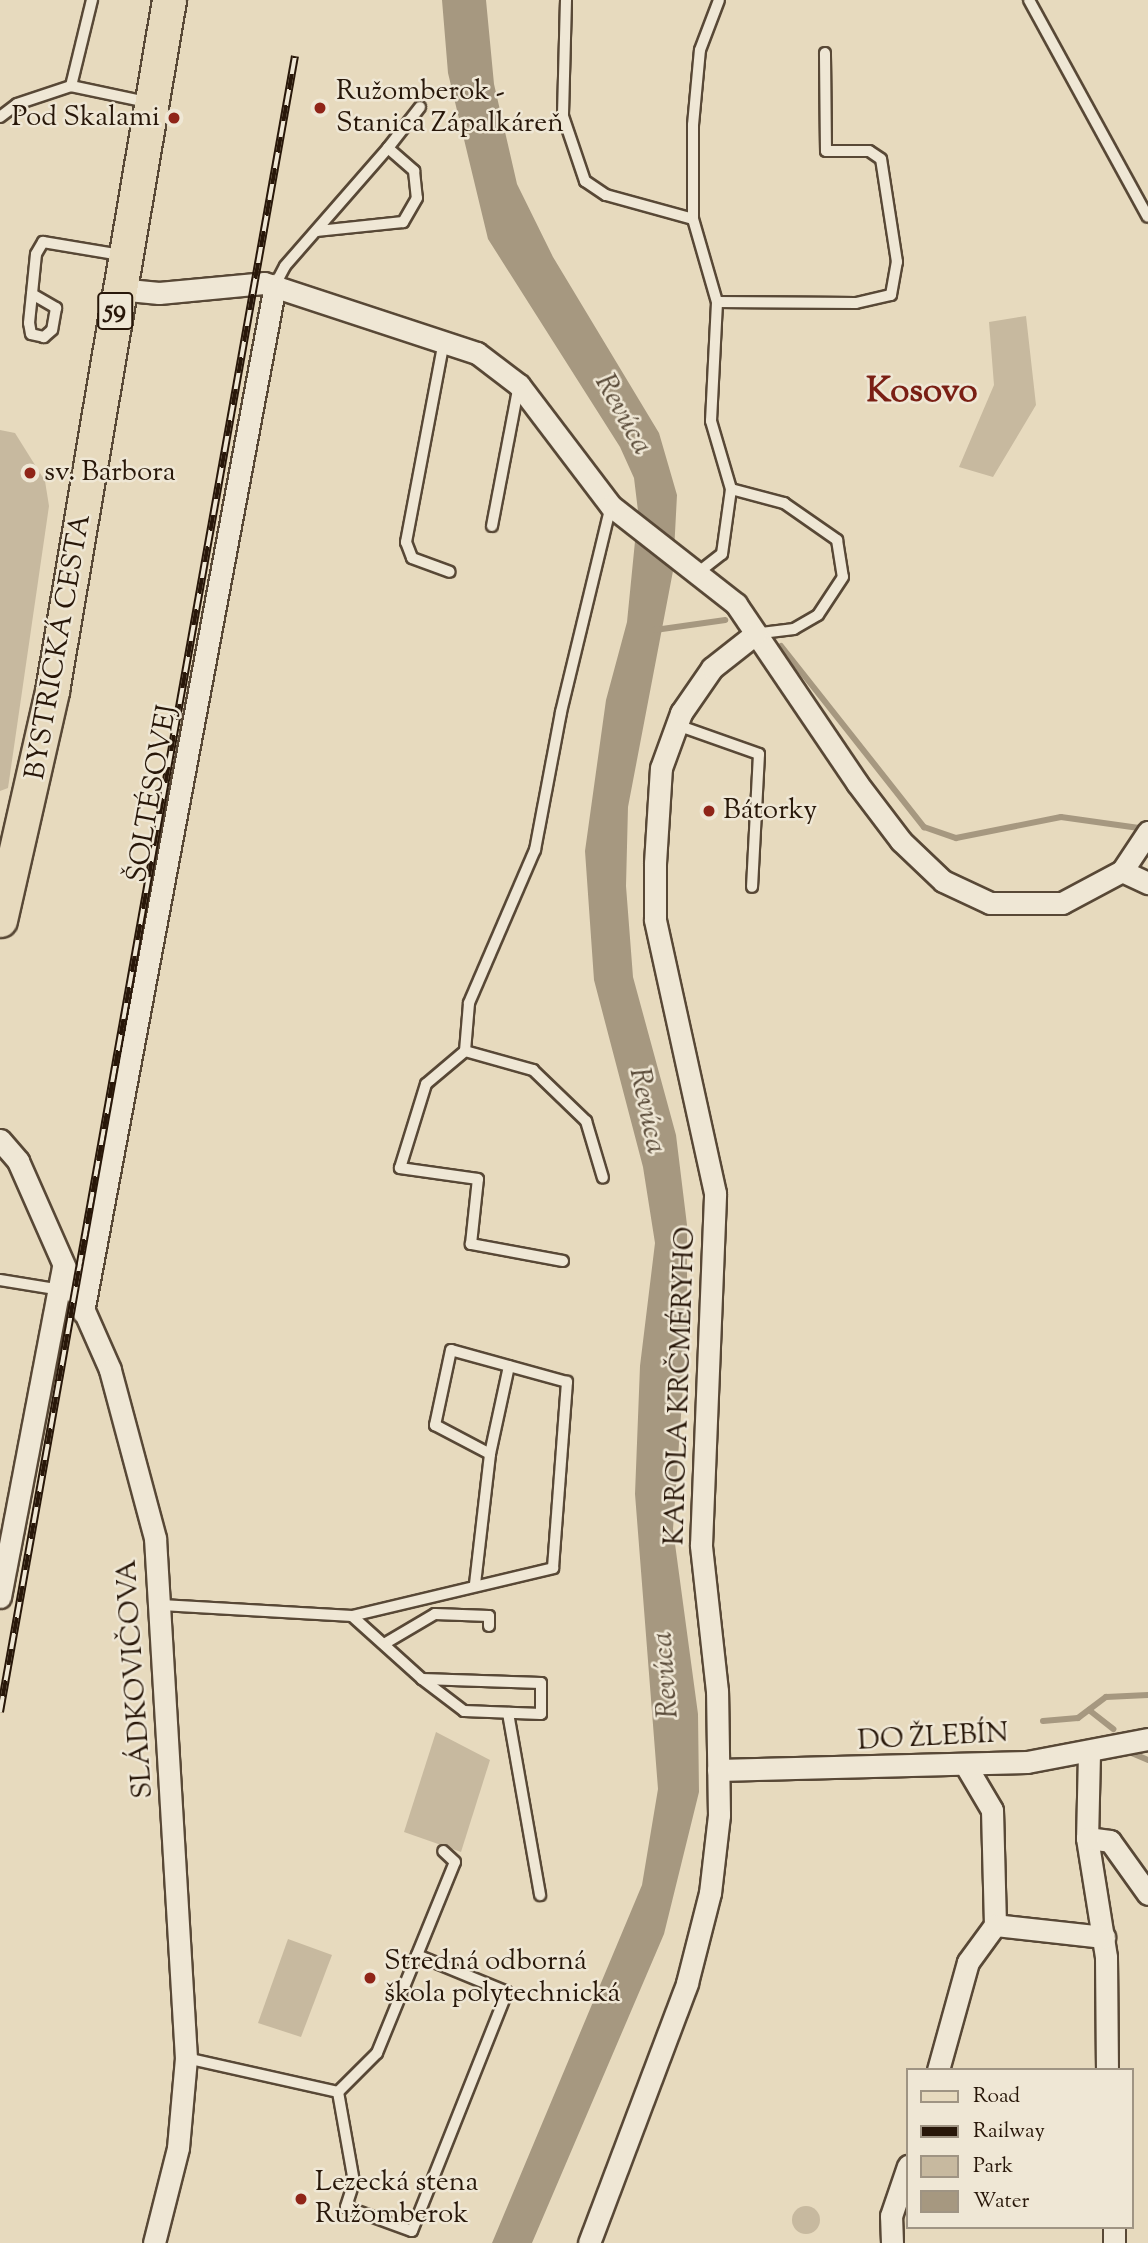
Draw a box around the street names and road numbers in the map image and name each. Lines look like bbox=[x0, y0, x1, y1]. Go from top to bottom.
road number: 59 bbox=[96, 288, 134, 334]
street label: BYSTRICKÁ CESTA bbox=[19, 511, 99, 783]
street label: ŠOLTÉSOVEJ bbox=[121, 703, 185, 885]
street label: KAROLA KRČMÉRYHO bbox=[659, 1226, 703, 1546]
street label: SLÁDKOVIČOVA bbox=[111, 1558, 161, 1800]
street label: DO ŽLEBÍN bbox=[857, 1717, 1009, 1759]

